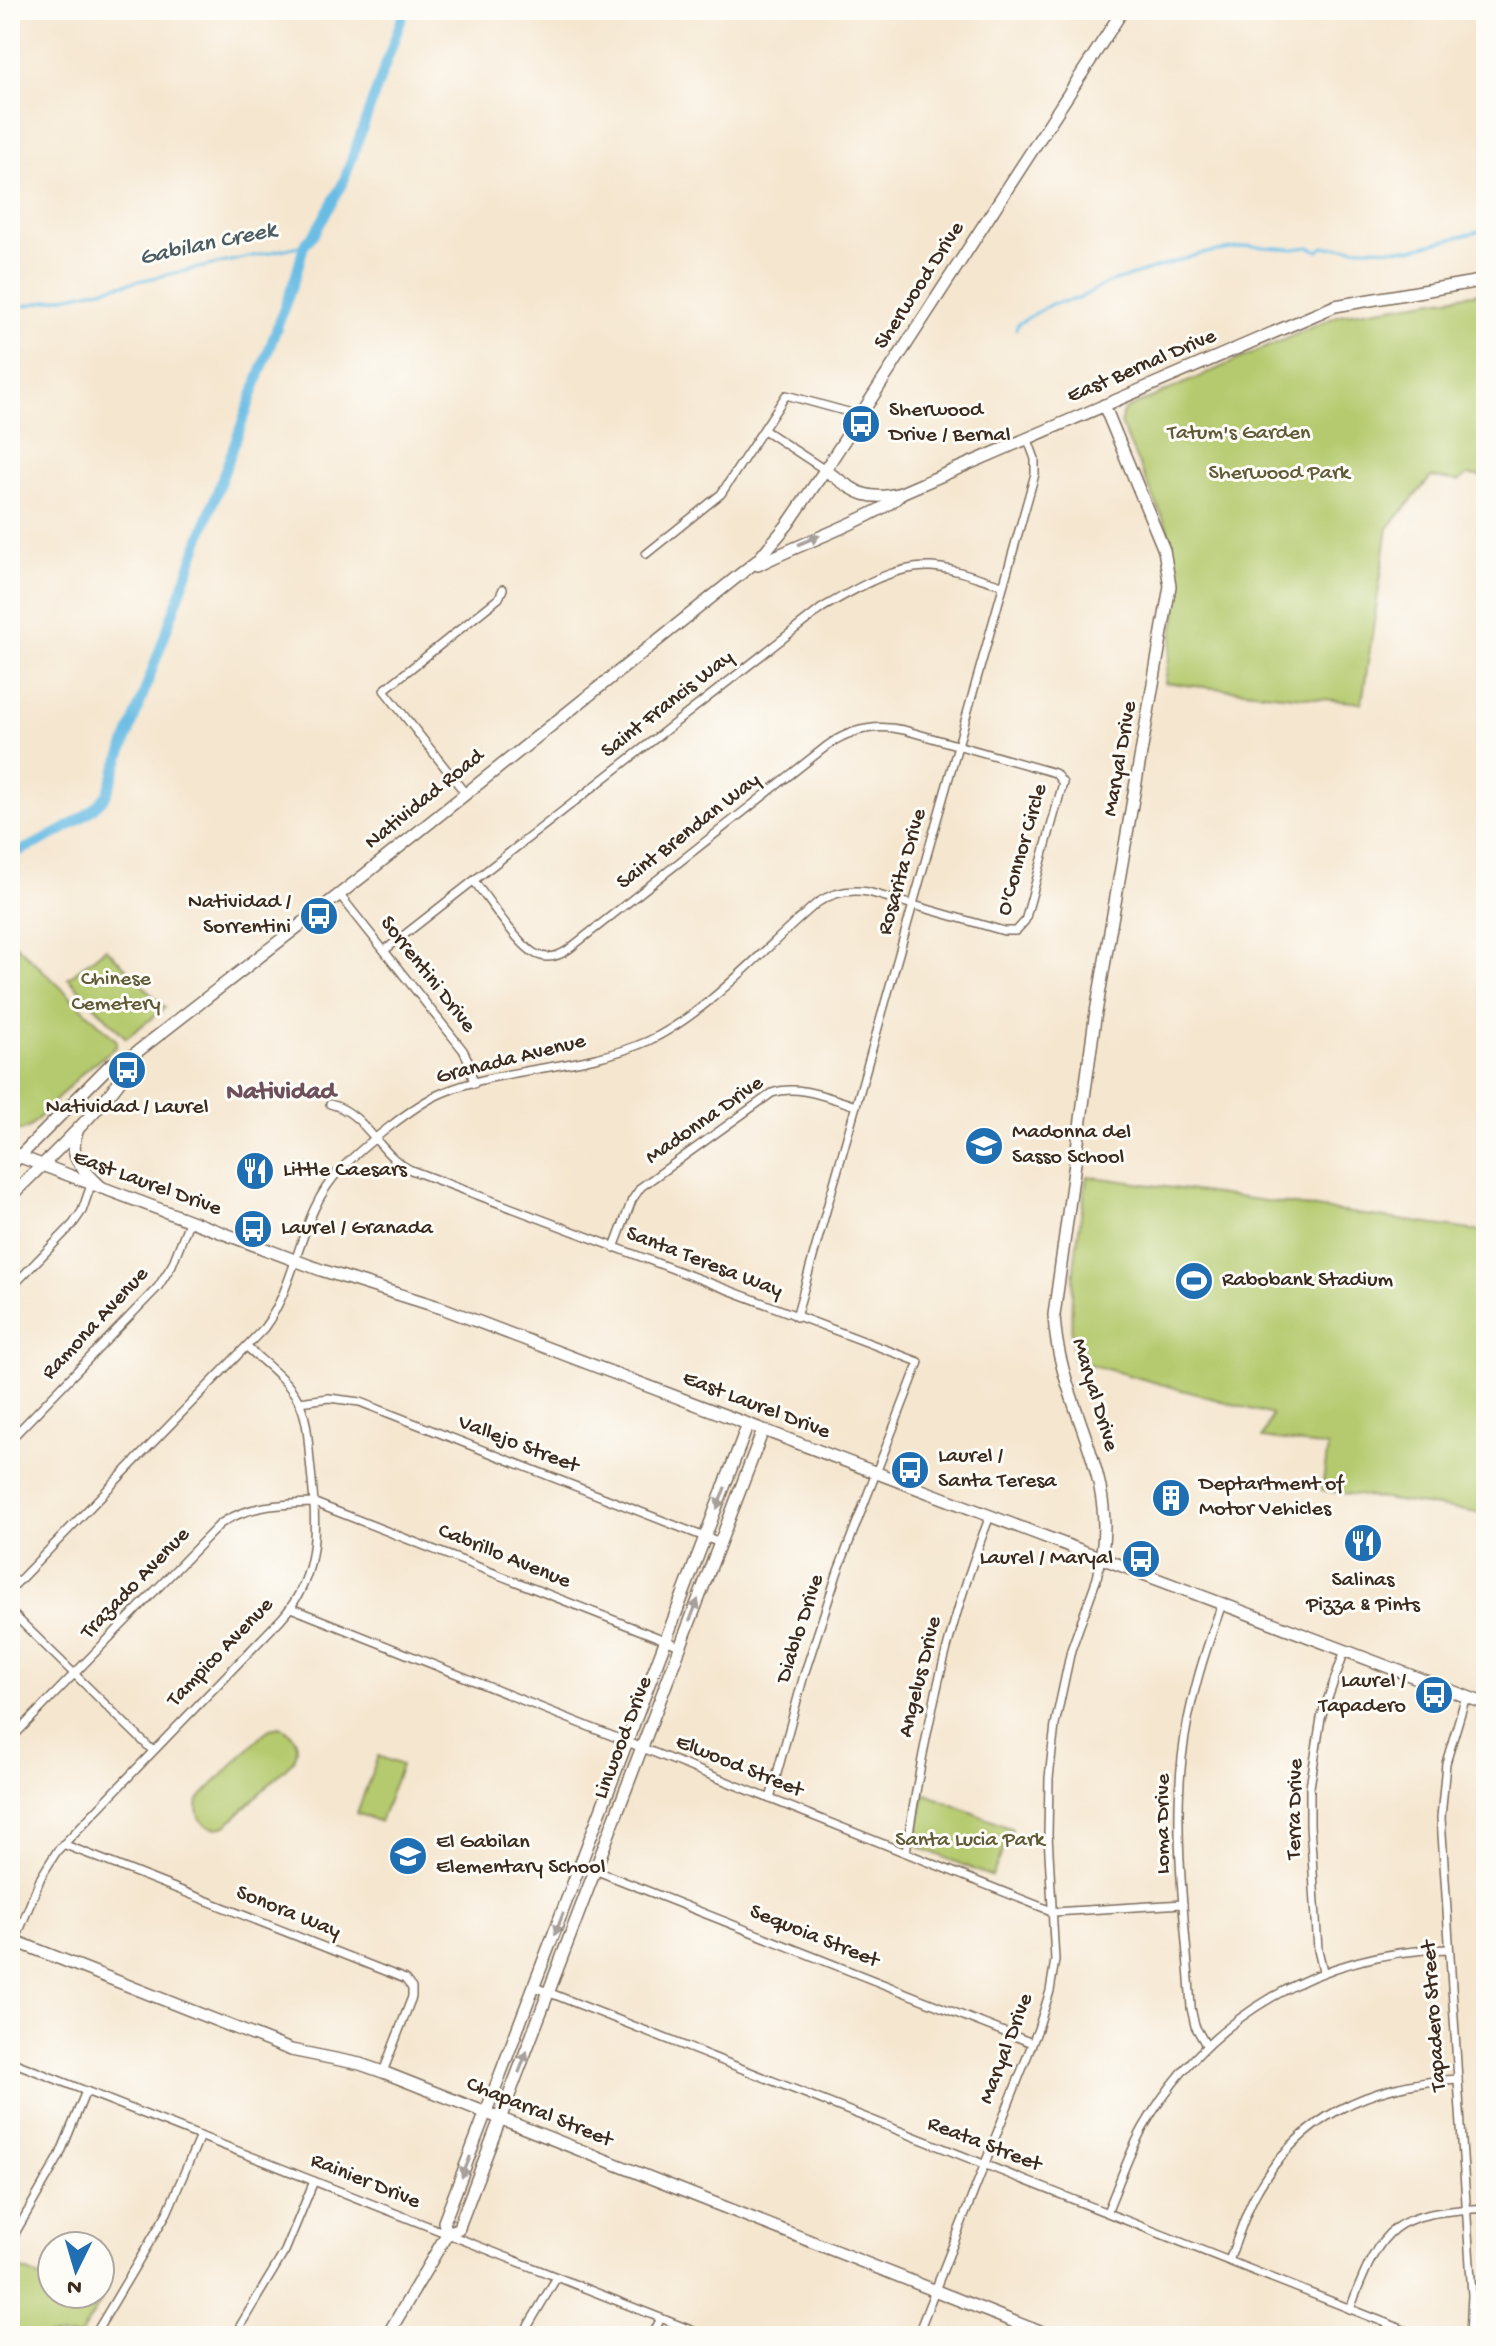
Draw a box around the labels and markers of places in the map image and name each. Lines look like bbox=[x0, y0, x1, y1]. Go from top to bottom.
place label: Sherwood Drive / Bernal bbox=[887, 398, 1011, 449]
bus stop icon: Sherwood Drive / Bernal bbox=[840, 403, 882, 445]
place label: Natividad / Sorrentini bbox=[188, 890, 292, 941]
bus stop icon: Natividad / Sorrentini bbox=[298, 895, 340, 937]
bus stop icon: Natividad / Laurel bbox=[106, 1049, 148, 1091]
place label: Natividad / Laurel bbox=[45, 1095, 209, 1121]
place label: Madonna del Sasso School bbox=[1012, 1120, 1131, 1171]
school or university icon: Madonna del Sasso School bbox=[963, 1125, 1005, 1167]
restaurant icon: Little Caesars bbox=[234, 1150, 276, 1192]
place label: Little Caesars bbox=[283, 1158, 408, 1184]
bus stop icon: Laurel / Granada bbox=[232, 1208, 274, 1250]
place label: Laurel / Granada bbox=[281, 1216, 434, 1242]
sports icon: Rabobank Stadium bbox=[1173, 1260, 1215, 1302]
place label: Rabobank Stadium bbox=[1222, 1268, 1393, 1294]
place label: Laurel / Santa Teresa bbox=[938, 1444, 1057, 1495]
bus stop icon: Laurel / Santa Teresa bbox=[889, 1449, 931, 1491]
place label: Deptartment of Motor Vehicles bbox=[1197, 1472, 1346, 1523]
building icon: Deptartment of Motor Vehicles bbox=[1150, 1477, 1192, 1519]
restaurant icon: Salinas Pizza & Pints bbox=[1342, 1522, 1384, 1564]
bus stop icon: Laurel / Maryal bbox=[1120, 1538, 1162, 1580]
place label: Laurel / Maryal bbox=[980, 1546, 1113, 1572]
place label: Salinas Pizza & Pints bbox=[1305, 1568, 1421, 1619]
place label: Laurel / Tapadero bbox=[1317, 1669, 1407, 1720]
bus stop icon: Laurel / Tapadero bbox=[1413, 1674, 1455, 1716]
place label: El Gabilan Elementary School bbox=[436, 1830, 606, 1881]
school or university icon: El Gabilan Elementary School bbox=[387, 1835, 429, 1877]

